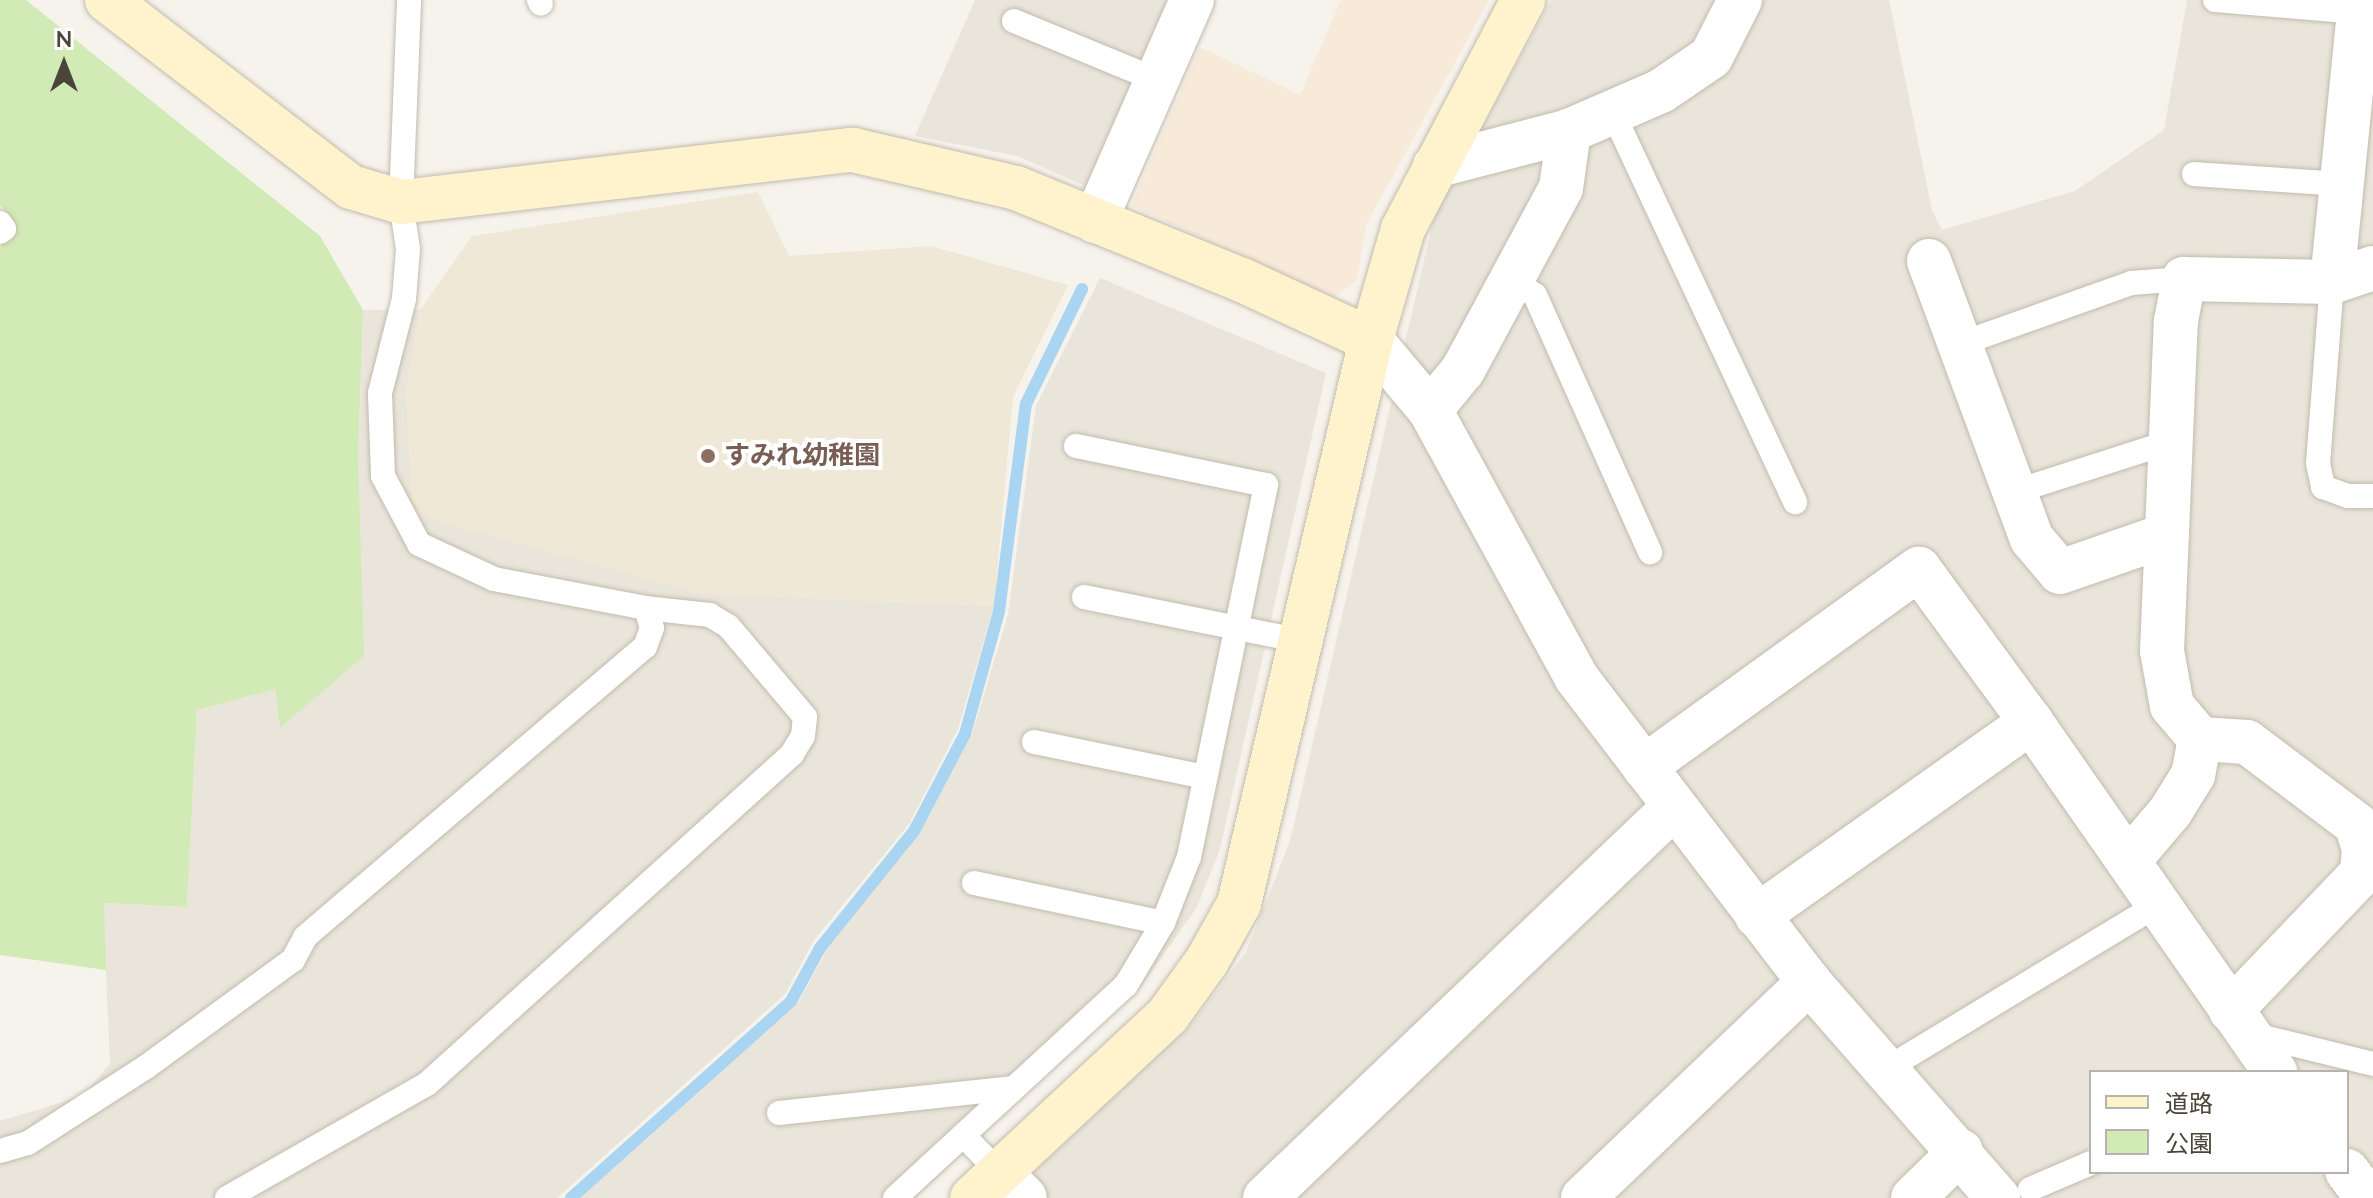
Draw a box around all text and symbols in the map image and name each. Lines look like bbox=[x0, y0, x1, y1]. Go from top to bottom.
north arrow bbox=[24, 24, 104, 104]
text: N bbox=[56, 25, 72, 55]
place label: すみれ幼稚園 bbox=[724, 440, 880, 472]
marker: すみれ幼稚園 bbox=[699, 447, 717, 465]
legend bbox=[2089, 1070, 2349, 1174]
text: 道路 bbox=[2165, 1088, 2213, 1120]
text: 公園 bbox=[2165, 1128, 2213, 1160]

